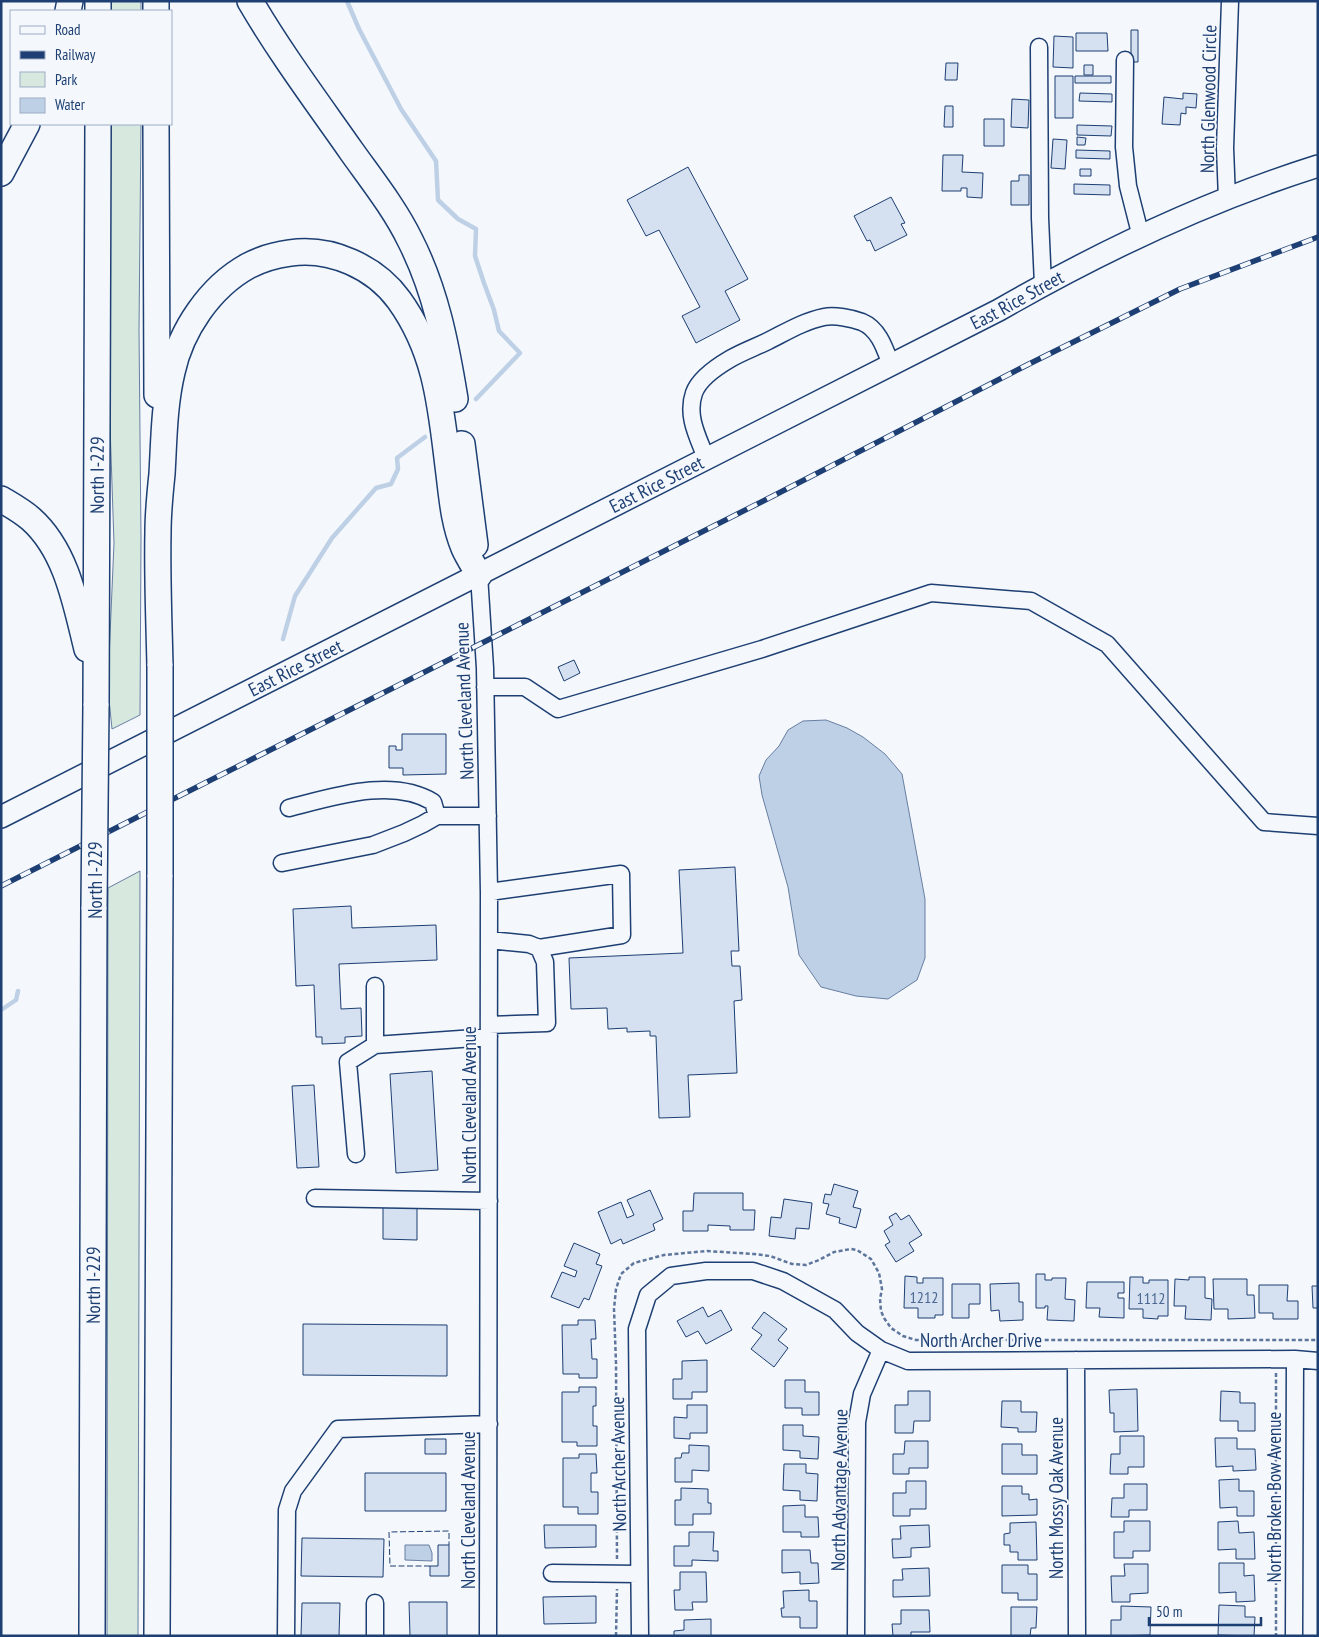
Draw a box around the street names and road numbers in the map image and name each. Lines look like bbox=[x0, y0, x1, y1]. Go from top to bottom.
street label: North Glenwood Circle bbox=[1195, 24, 1221, 173]
street label: East Rice Street bbox=[966, 264, 1068, 335]
street label: North I-229 bbox=[85, 436, 109, 514]
street label: East Rice Street bbox=[605, 450, 708, 518]
street label: North Cleveland Avenue bbox=[449, 622, 479, 780]
street label: East Rice Street bbox=[244, 633, 347, 701]
street label: North I-229 bbox=[83, 841, 107, 919]
street label: North Cleveland Avenue bbox=[457, 1026, 481, 1184]
street label: North I-229 bbox=[81, 1246, 105, 1324]
street label: North Archer Drive bbox=[920, 1328, 1042, 1352]
street label: North Archer Avenue bbox=[605, 1396, 631, 1532]
street label: North Advantage Avenue bbox=[826, 1409, 852, 1571]
street label: North Broken Bow Avenue bbox=[1262, 1411, 1286, 1582]
street label: North Mossy Oak Avenue bbox=[1044, 1417, 1068, 1579]
street label: North Cleveland Avenue bbox=[456, 1431, 480, 1589]

